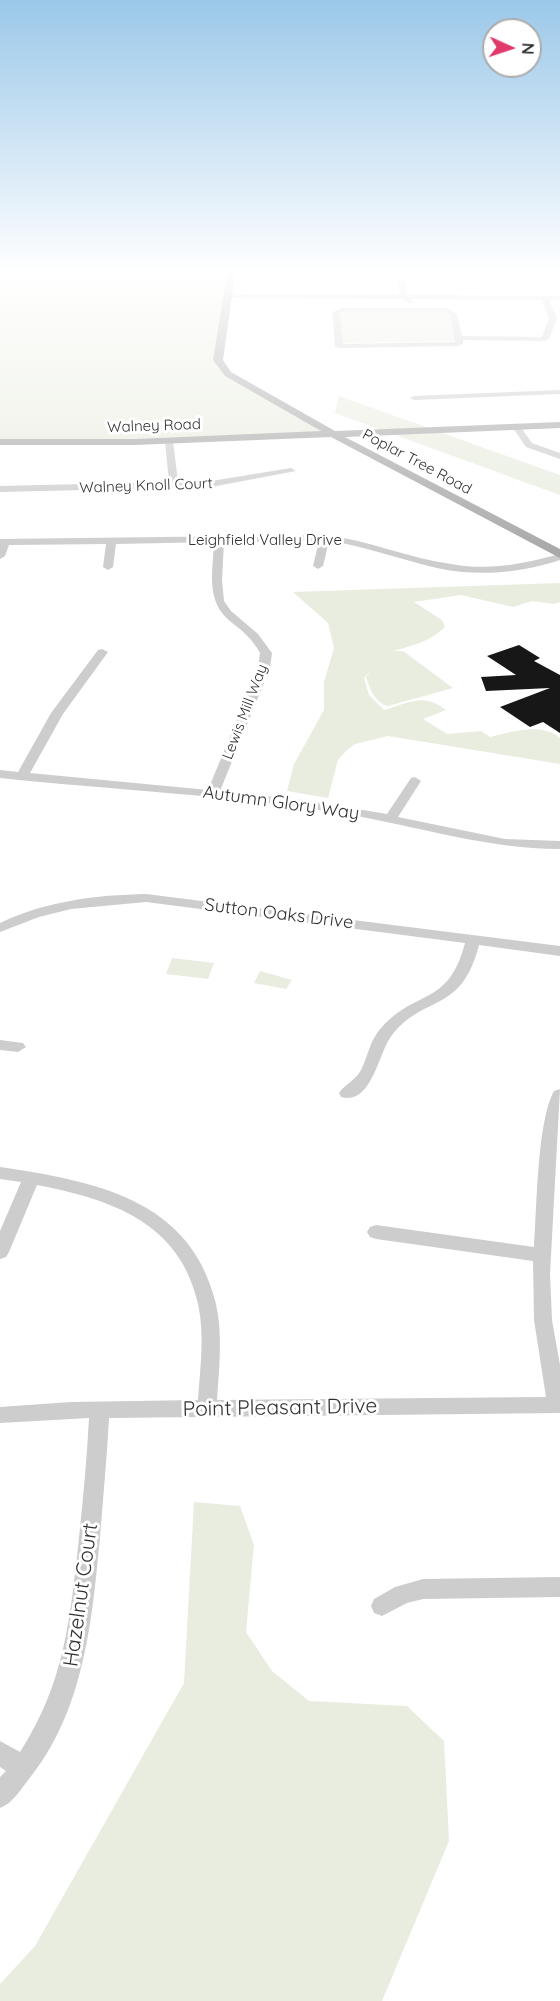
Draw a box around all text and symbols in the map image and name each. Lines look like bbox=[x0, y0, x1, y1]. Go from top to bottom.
north arrow bbox=[482, 18, 542, 78]
text: N bbox=[518, 42, 538, 55]
street label: Walney Road bbox=[107, 415, 201, 437]
street label: Poplar Tree Road bbox=[359, 426, 475, 498]
street label: Walney Knoll Court bbox=[79, 475, 213, 497]
street label: Leighfield Valley Drive bbox=[188, 531, 342, 549]
street label: Lewis Mill Way bbox=[219, 662, 271, 762]
street label: Autumn Glory Way bbox=[201, 781, 361, 825]
street label: Sutton Oaks Drive bbox=[203, 894, 355, 934]
street label: Point Pleasant Drive bbox=[183, 1394, 377, 1422]
street label: Hazelnut Court bbox=[58, 1522, 104, 1668]

